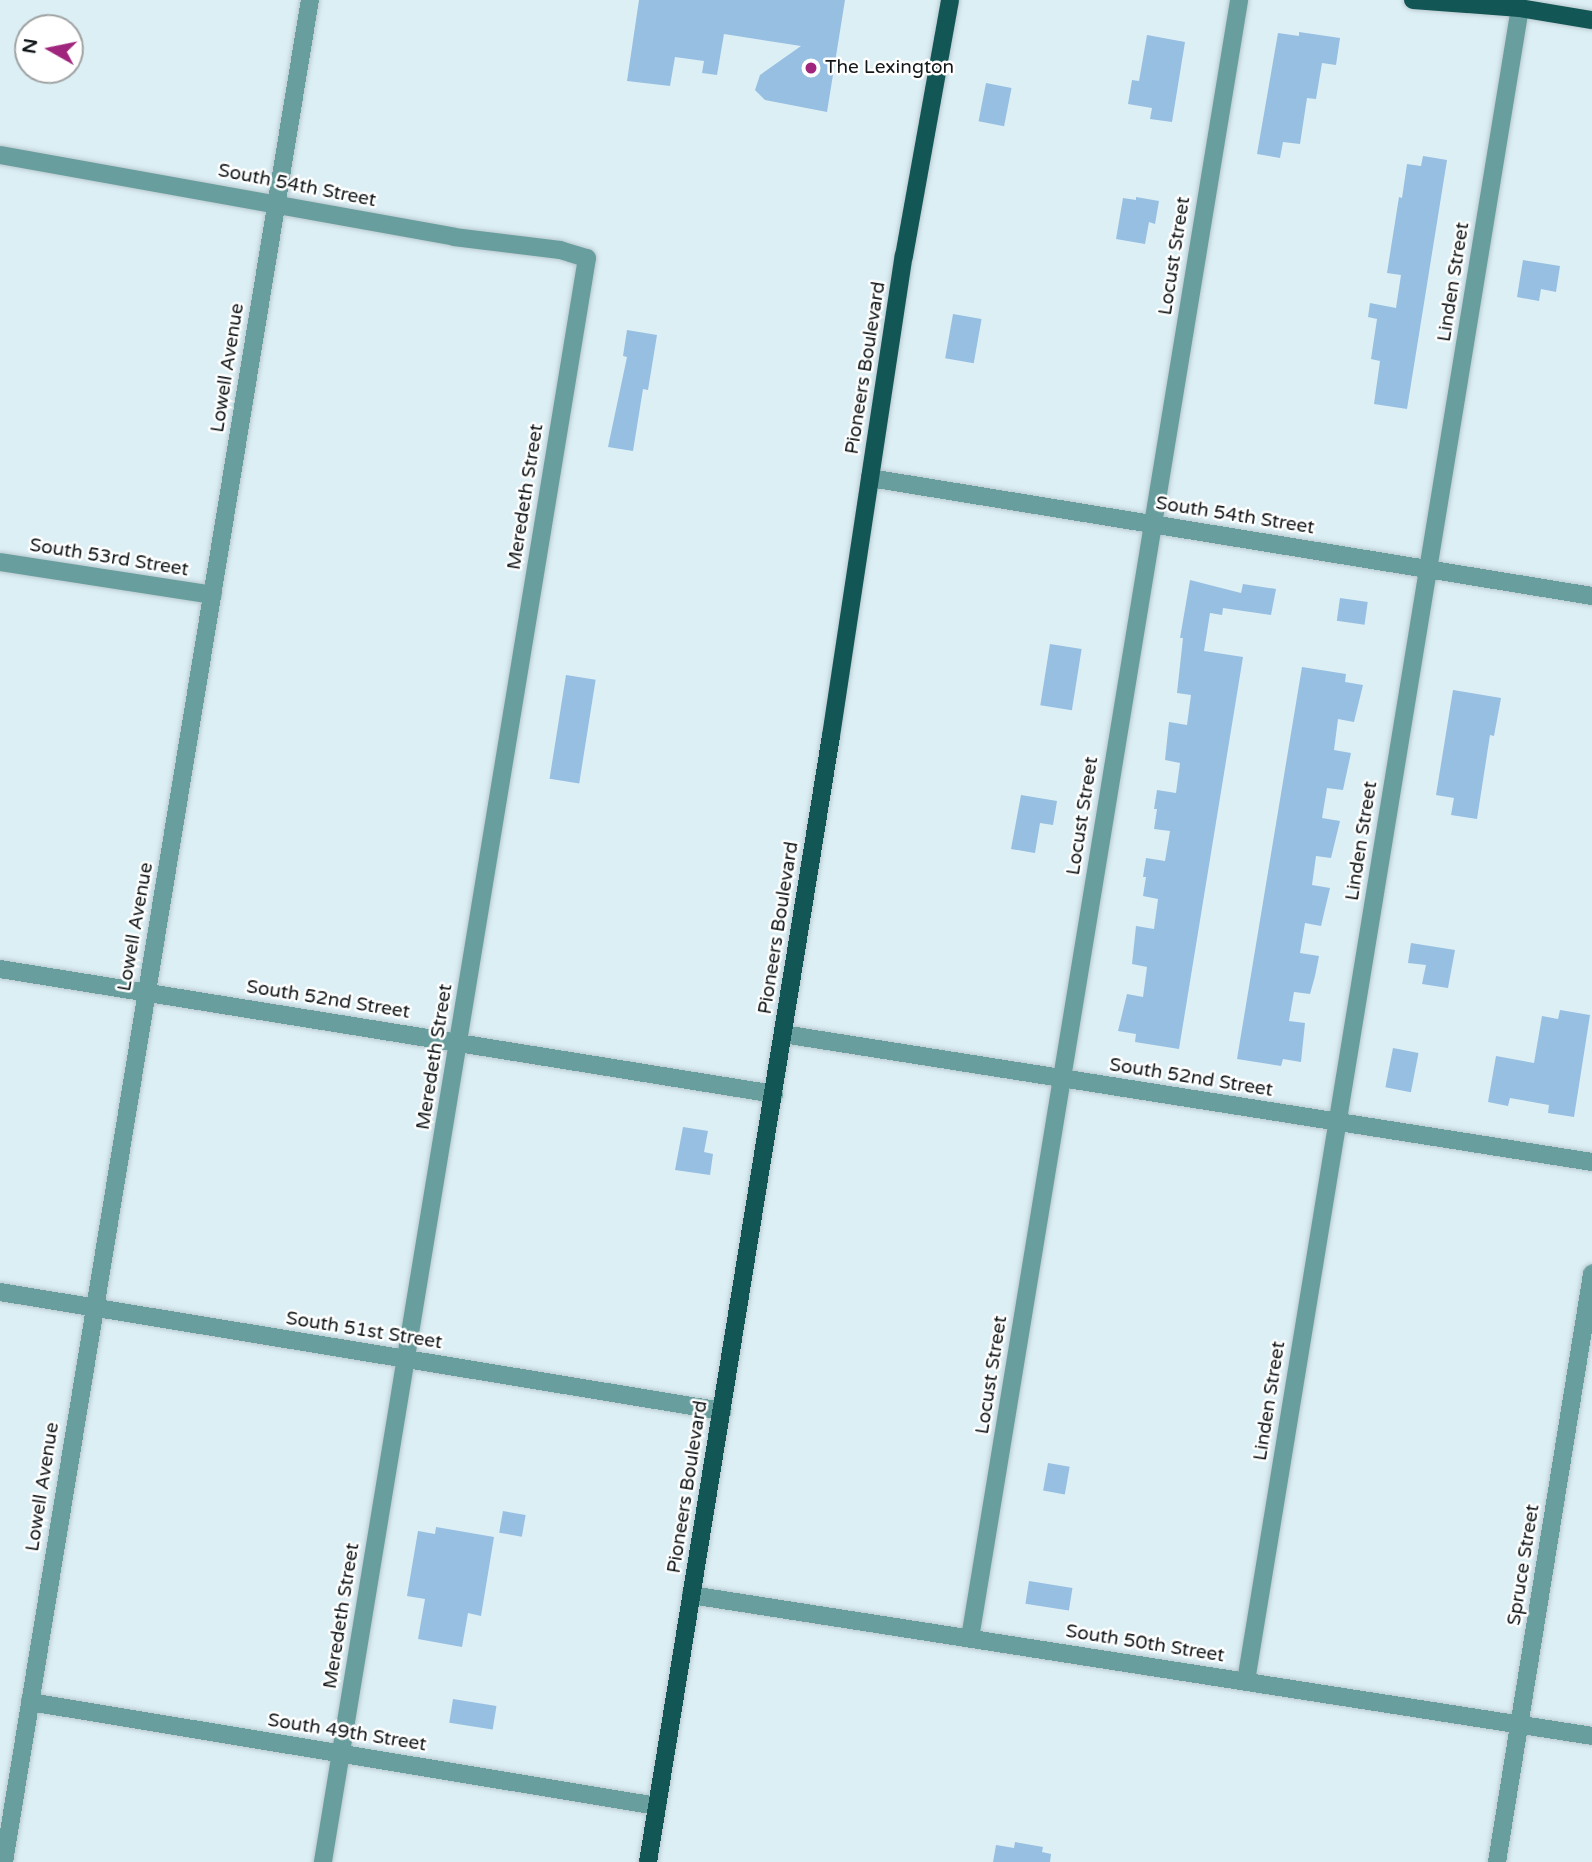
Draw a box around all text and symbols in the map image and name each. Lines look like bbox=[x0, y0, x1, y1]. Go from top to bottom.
north arrow bbox=[14, 14, 84, 84]
text: N bbox=[18, 37, 42, 55]
place label: The Lexington bbox=[825, 57, 954, 79]
marker: The Lexington bbox=[803, 60, 819, 76]
street label: South 54th Street bbox=[216, 159, 378, 213]
street label: Locust Street bbox=[1154, 195, 1196, 317]
street label: Linden Street bbox=[1433, 221, 1475, 343]
street label: Pioneers Boulevard bbox=[841, 280, 891, 456]
street label: Lowell Avenue bbox=[207, 302, 249, 434]
street label: Meredeth Street bbox=[503, 422, 549, 572]
street label: South 54th Street bbox=[1154, 492, 1316, 540]
street label: South 53rd Street bbox=[28, 534, 190, 582]
street label: Locust Street bbox=[1062, 755, 1104, 877]
street label: Linden Street bbox=[1341, 780, 1383, 902]
street label: Pioneers Boulevard bbox=[754, 840, 804, 1016]
street label: Lowell Avenue bbox=[113, 861, 159, 993]
street label: South 52nd Street bbox=[245, 976, 411, 1024]
street label: Meredeth Street bbox=[412, 982, 458, 1132]
street label: South 52nd Street bbox=[1108, 1054, 1274, 1102]
street label: South 51st Street bbox=[284, 1307, 444, 1355]
street label: Locust Street bbox=[971, 1314, 1013, 1436]
street label: Linden Street bbox=[1249, 1340, 1291, 1462]
street label: Pioneers Boulevard bbox=[663, 1399, 713, 1575]
street label: Lowell Avenue bbox=[22, 1421, 64, 1553]
street label: Spruce Street bbox=[1503, 1503, 1545, 1627]
street label: Meredeth Street bbox=[319, 1541, 365, 1691]
street label: South 50th Street bbox=[1064, 1620, 1226, 1668]
street label: South 49th Street bbox=[266, 1709, 428, 1757]

